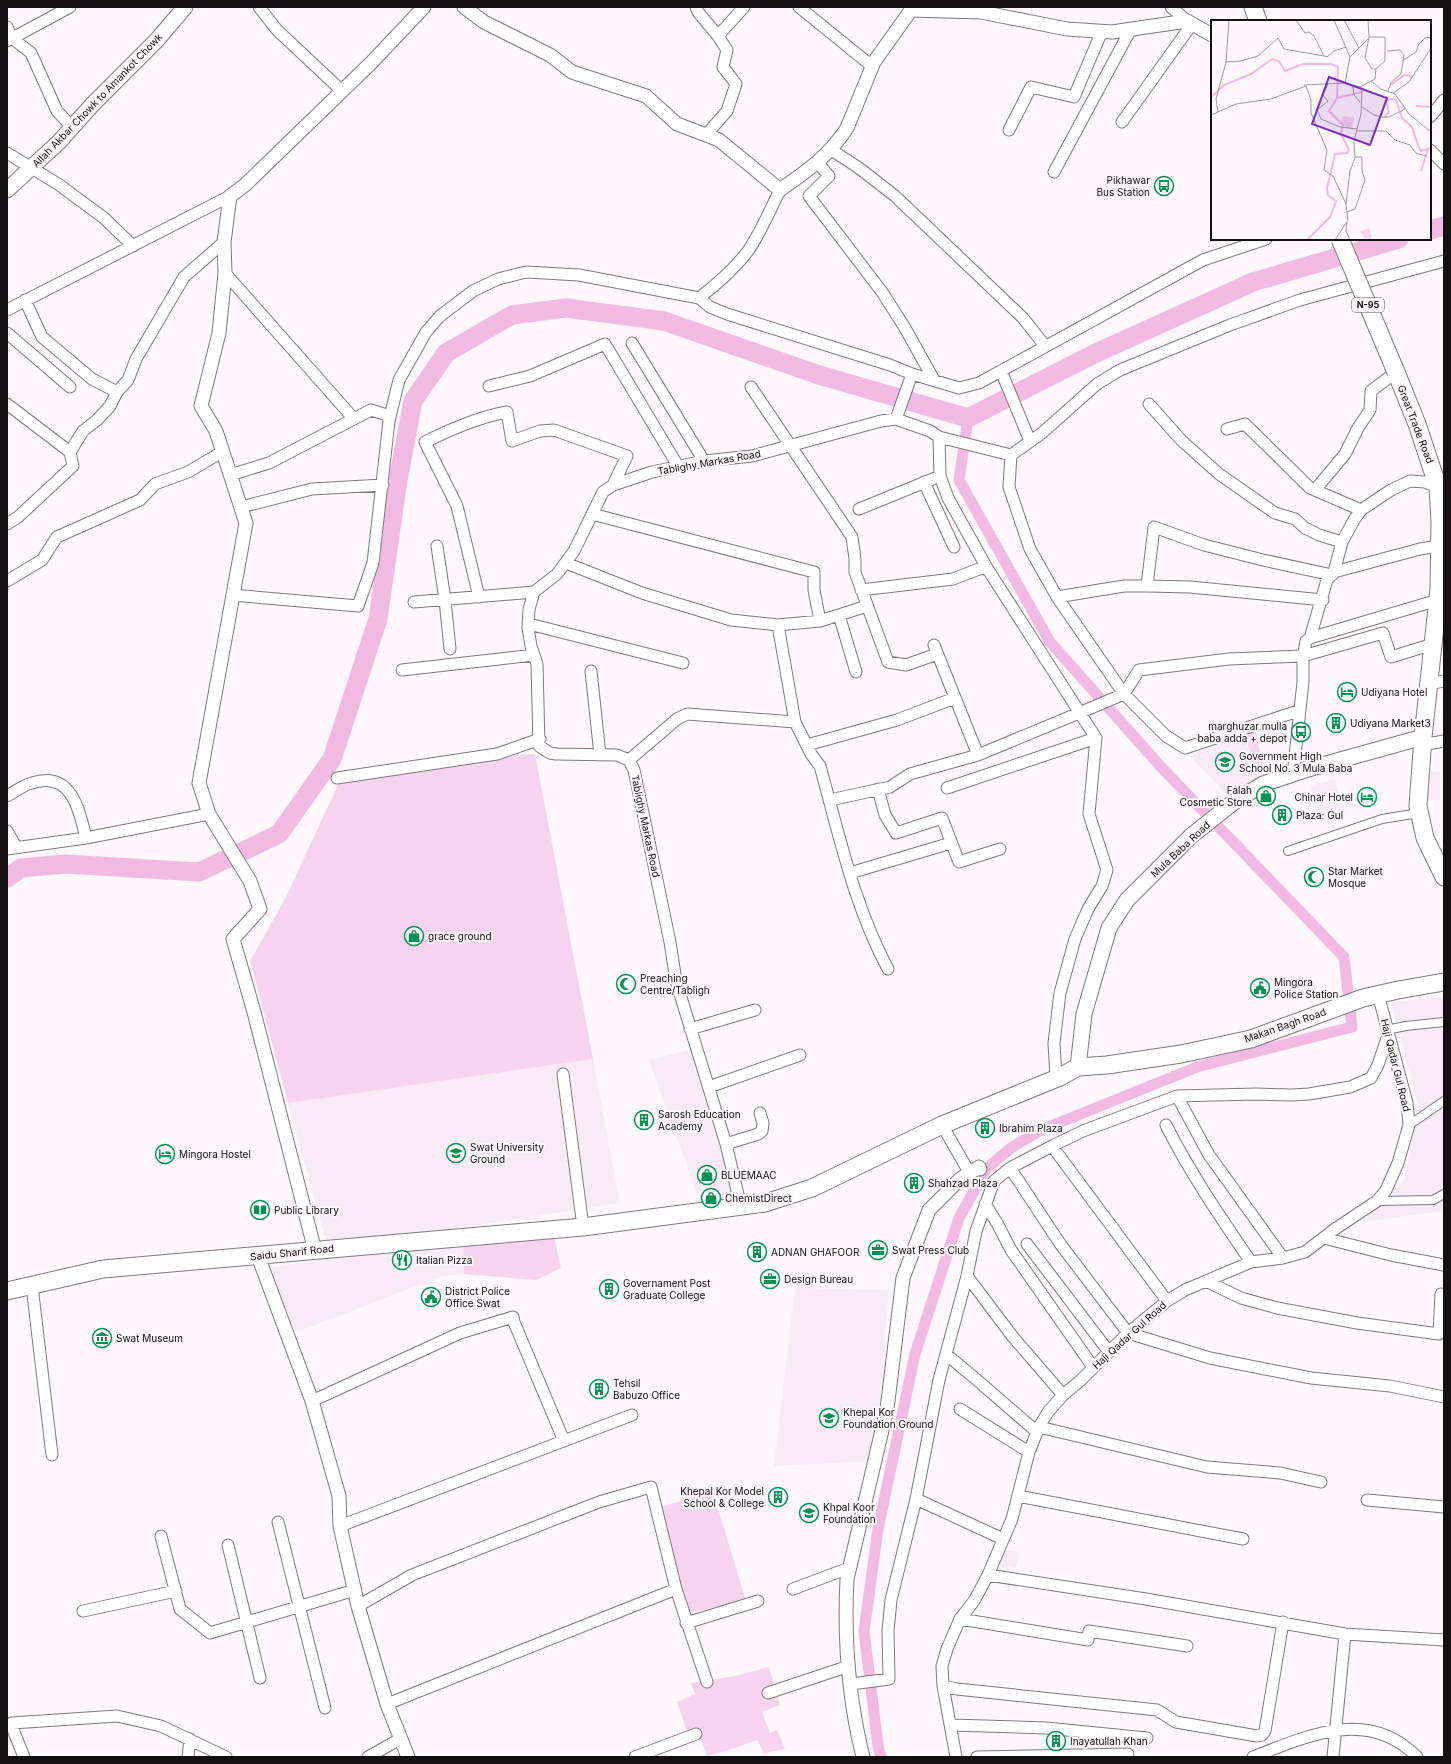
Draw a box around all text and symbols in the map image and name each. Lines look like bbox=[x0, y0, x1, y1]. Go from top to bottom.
inset map bbox=[1211, 20, 1431, 240]
street label: Allah Akbar Chowk to Amankot Chowk bbox=[30, 30, 165, 169]
place label: Pikhawar Bus Station bbox=[1097, 174, 1150, 198]
bus stop icon: Pikhawar Bus Station bbox=[1153, 175, 1175, 197]
road number: N-95 bbox=[1352, 298, 1384, 312]
street label: Great Trade Road bbox=[1396, 383, 1436, 465]
street label: Tablighy Markas Road bbox=[656, 447, 762, 477]
hotel icon: Udiyana Hotel bbox=[1336, 681, 1358, 703]
place label: Udiyana Hotel bbox=[1361, 686, 1427, 698]
building icon: Udiyana Market3 bbox=[1325, 712, 1347, 734]
place label: Udiyana Market3 bbox=[1350, 717, 1431, 729]
place label: marghuzar mulla baba adda + depot bbox=[1197, 720, 1288, 744]
bus stop icon: marghuzar mulla baba adda + depot bbox=[1290, 721, 1312, 743]
place label: Government High School No. 3 Mula Baba bbox=[1239, 750, 1352, 774]
school or university icon: Government High School No. 3 Mula Baba bbox=[1214, 751, 1236, 773]
street label: Tablighy Markas Road bbox=[629, 774, 663, 878]
place label: Falah Cosmetic Store bbox=[1180, 784, 1252, 808]
shop icon: Falah Cosmetic Store bbox=[1255, 785, 1277, 807]
hotel icon: Chinar Hotel bbox=[1356, 786, 1378, 808]
place label: Chinar Hotel bbox=[1294, 791, 1353, 803]
building icon: Plaza: Gul bbox=[1271, 804, 1293, 826]
place label: Plaza: Gul bbox=[1296, 809, 1343, 821]
street label: Mula Baba Road bbox=[1148, 818, 1212, 880]
place label: Star Market Mosque bbox=[1328, 865, 1384, 889]
mosque icon: Star Market Mosque bbox=[1303, 866, 1325, 888]
shop icon: grace ground bbox=[403, 925, 425, 947]
place label: grace ground bbox=[428, 930, 492, 942]
place label: Preaching Centre/Tabligh bbox=[640, 972, 710, 996]
mosque icon: Preaching Centre/Tabligh bbox=[615, 973, 637, 995]
place label: Mingora Police Station bbox=[1274, 976, 1339, 1000]
public building icon: Mingora Police Station bbox=[1249, 977, 1271, 999]
street label: Makan Bagh Road bbox=[1243, 1005, 1327, 1045]
street label: Haji Qadar Gul Road bbox=[1379, 1017, 1413, 1113]
place label: Sarosh Education Academy bbox=[658, 1108, 741, 1132]
building icon: Sarosh Education Academy bbox=[633, 1109, 655, 1131]
building icon: Ibrahim Plaza bbox=[974, 1117, 996, 1139]
place label: Ibrahim Plaza bbox=[999, 1122, 1063, 1134]
place label: Swat University Ground bbox=[470, 1141, 544, 1165]
school or university icon: Swat University Ground bbox=[445, 1142, 467, 1164]
hotel icon: Mingora Hostel bbox=[154, 1143, 176, 1165]
place label: Mingora Hostel bbox=[179, 1148, 251, 1160]
shop icon: BLUEMAAC bbox=[696, 1164, 718, 1186]
place label: BLUEMAAC bbox=[721, 1169, 777, 1181]
building icon: Shahzad Plaza bbox=[903, 1172, 925, 1194]
place label: Shahzad Plaza bbox=[928, 1177, 998, 1189]
shop icon: ChemistDirect bbox=[700, 1187, 722, 1209]
place label: ChemistDirect bbox=[725, 1192, 793, 1204]
library icon: Public Library bbox=[249, 1199, 271, 1221]
place label: Public Library bbox=[274, 1204, 339, 1216]
office icon: Swat Press Club bbox=[867, 1239, 889, 1261]
building icon: ADNAN GHAFOOR bbox=[746, 1241, 768, 1263]
street label: Saidu Sharif Road bbox=[249, 1242, 335, 1262]
place label: Swat Press Club bbox=[892, 1244, 969, 1256]
place label: ADNAN GHAFOOR bbox=[771, 1246, 860, 1258]
restaurant icon: Italian Pizza bbox=[391, 1249, 413, 1271]
place label: Italian Pizza bbox=[416, 1254, 472, 1266]
office icon: Design Bureau bbox=[759, 1268, 781, 1290]
place label: Design Bureau bbox=[784, 1273, 853, 1285]
place label: Governament Post Graduate College bbox=[623, 1277, 711, 1301]
building icon: Governament Post Graduate College bbox=[598, 1278, 620, 1300]
place label: District Police Office Swat bbox=[445, 1285, 510, 1309]
public building icon: District Police Office Swat bbox=[420, 1286, 442, 1308]
street label: Haji Qadar Gul Road bbox=[1090, 1299, 1168, 1371]
museum icon: Swat Museum bbox=[91, 1327, 113, 1349]
place label: Swat Museum bbox=[116, 1332, 183, 1344]
place label: Tehsil Babuzo Office bbox=[613, 1377, 680, 1401]
building icon: Tehsil Babuzo Office bbox=[588, 1378, 610, 1400]
place label: Khepal Kor Foundation Ground bbox=[843, 1406, 933, 1430]
school or university icon: Khepal Kor Foundation Ground bbox=[818, 1407, 840, 1429]
place label: Khepal Kor Model School & College bbox=[680, 1485, 764, 1509]
building icon: Khepal Kor Model School & College bbox=[767, 1486, 789, 1508]
place label: Khpal Koor Foundation bbox=[823, 1501, 876, 1525]
school or university icon: Khpal Koor Foundation bbox=[798, 1502, 820, 1524]
building icon: Inayatullah Khan bbox=[1045, 1730, 1067, 1752]
place label: Inayatullah Khan bbox=[1070, 1735, 1148, 1747]

